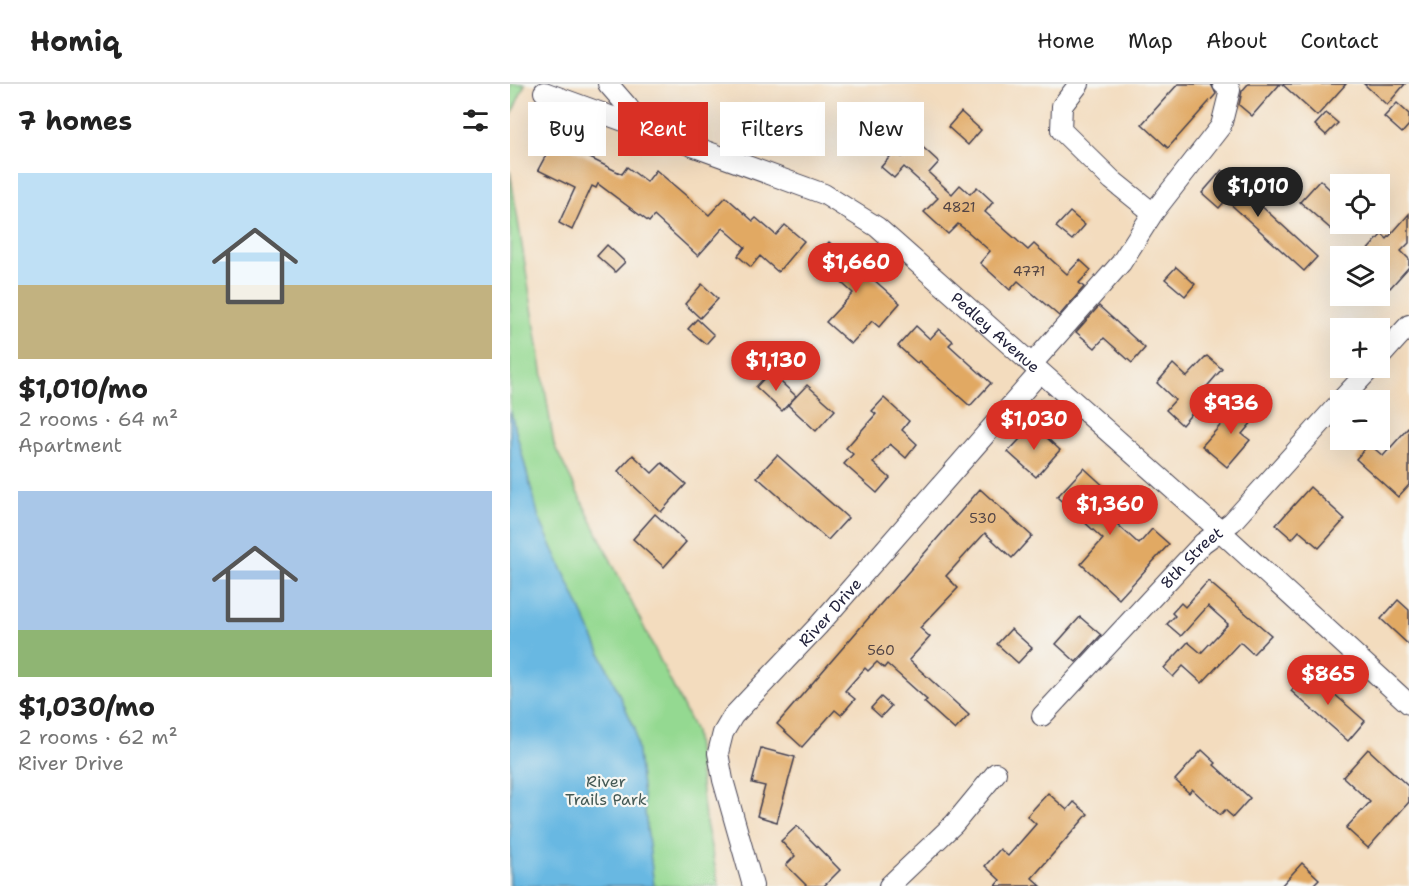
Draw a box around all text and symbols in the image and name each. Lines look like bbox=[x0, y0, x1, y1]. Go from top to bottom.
text: Homiq bbox=[30, 22, 120, 60]
text: Home bbox=[1037, 27, 1095, 55]
text: Map bbox=[1128, 27, 1173, 55]
text: About bbox=[1206, 27, 1267, 55]
text: Contact bbox=[1300, 27, 1379, 55]
chip: Buy bbox=[528, 102, 606, 156]
chip: Rent bbox=[618, 102, 708, 156]
chip: Filters bbox=[720, 102, 825, 156]
chip: New bbox=[837, 102, 924, 156]
text: 7 homes bbox=[18, 103, 132, 138]
icon: filters bbox=[459, 104, 492, 137]
pin: $1,010 bbox=[1209, 167, 1307, 218]
text: $1,010 bbox=[1227, 173, 1289, 199]
map controls bbox=[1330, 174, 1390, 450]
button: locate bbox=[1330, 174, 1390, 234]
house number: 4821 bbox=[942, 198, 976, 216]
icon: home bbox=[201, 212, 309, 320]
pin: $1,660 bbox=[807, 243, 905, 294]
button: layers bbox=[1330, 246, 1390, 306]
text: $1,660 bbox=[822, 249, 890, 275]
house number: 4771 bbox=[1013, 262, 1045, 280]
street label: Pedley Avenue bbox=[947, 287, 1045, 377]
button: + bbox=[1330, 318, 1390, 378]
pin: $1,130 bbox=[727, 341, 825, 392]
text: $1,130 bbox=[745, 347, 807, 373]
text: $1,010/mo bbox=[18, 371, 148, 406]
pin: $936 bbox=[1195, 384, 1267, 435]
text: $936 bbox=[1204, 390, 1258, 416]
button: − bbox=[1330, 390, 1390, 450]
pin: $1,030 bbox=[985, 400, 1083, 451]
text: 2 rooms · 64 m² bbox=[18, 406, 178, 432]
text: $1,030 bbox=[1000, 406, 1068, 432]
text: Apartment bbox=[18, 432, 122, 458]
pin: $1,360 bbox=[1061, 485, 1159, 536]
text: $1,360 bbox=[1076, 491, 1144, 517]
house number: 530 bbox=[969, 509, 997, 527]
street label: 8th Street bbox=[1155, 522, 1227, 593]
icon: home bbox=[201, 530, 309, 638]
street label: River Drive bbox=[794, 573, 866, 651]
house number: 560 bbox=[867, 641, 895, 659]
pin: $865 bbox=[1292, 655, 1364, 706]
text: $865 bbox=[1301, 661, 1355, 687]
text: $1,030/mo bbox=[18, 689, 155, 724]
text: 2 rooms · 62 m² bbox=[18, 724, 178, 750]
text: River Drive bbox=[18, 750, 124, 776]
park label: River Trails Park bbox=[565, 771, 647, 810]

